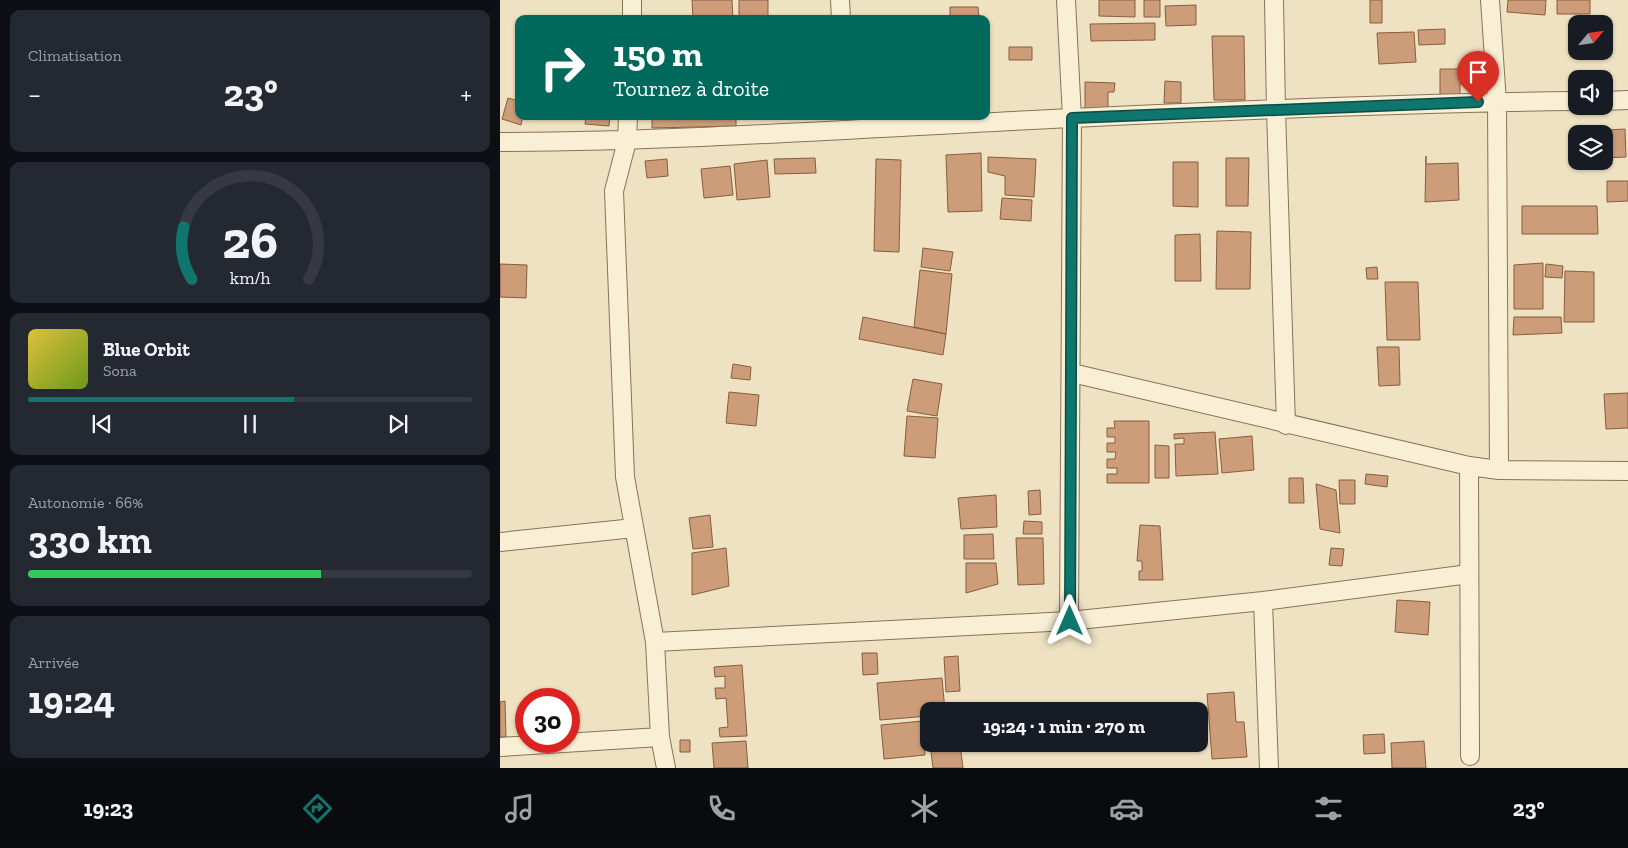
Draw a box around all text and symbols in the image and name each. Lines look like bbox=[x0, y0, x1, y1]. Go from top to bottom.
north arrow bbox=[1568, 15, 1612, 60]
map controls bbox=[1568, 15, 1613, 170]
text: 150 m bbox=[613, 33, 703, 75]
icon: right bbox=[530, 35, 595, 100]
text: Climatisation bbox=[28, 46, 122, 65]
pin bbox=[1457, 51, 1499, 102]
icon: arrive bbox=[1464, 58, 1492, 86]
text: 23° bbox=[223, 70, 278, 116]
button: sound bbox=[1568, 70, 1613, 115]
text: Tournez à droite bbox=[613, 75, 769, 102]
text: − bbox=[28, 78, 41, 111]
text: + bbox=[460, 78, 472, 111]
button: layers bbox=[1568, 125, 1613, 170]
text: 26 bbox=[222, 209, 278, 271]
text: km/h bbox=[230, 267, 270, 289]
text: Blue Orbit bbox=[103, 338, 190, 361]
text: Sona bbox=[103, 361, 137, 380]
icon: previous bbox=[88, 410, 116, 438]
icon: pause bbox=[236, 410, 264, 438]
icon: next bbox=[384, 410, 412, 438]
text: Autonomie · 66% bbox=[28, 493, 143, 512]
text: 330 km bbox=[28, 517, 152, 563]
position arrow bbox=[1043, 594, 1095, 646]
text: Arrivée bbox=[28, 653, 79, 672]
text: 19:24 bbox=[28, 677, 115, 723]
speed limit sign: 30 bbox=[515, 688, 580, 753]
text: 19:24 · 1 min · 270 m bbox=[983, 715, 1145, 738]
icon: directions bbox=[300, 791, 335, 826]
icon: music bbox=[502, 791, 537, 826]
icon: phone bbox=[704, 791, 739, 826]
icon: climate bbox=[907, 791, 942, 826]
icon: car bbox=[1109, 791, 1144, 826]
icon: filters bbox=[1311, 791, 1346, 826]
text: 19:23 bbox=[84, 795, 133, 822]
text: 23° bbox=[1513, 795, 1544, 822]

